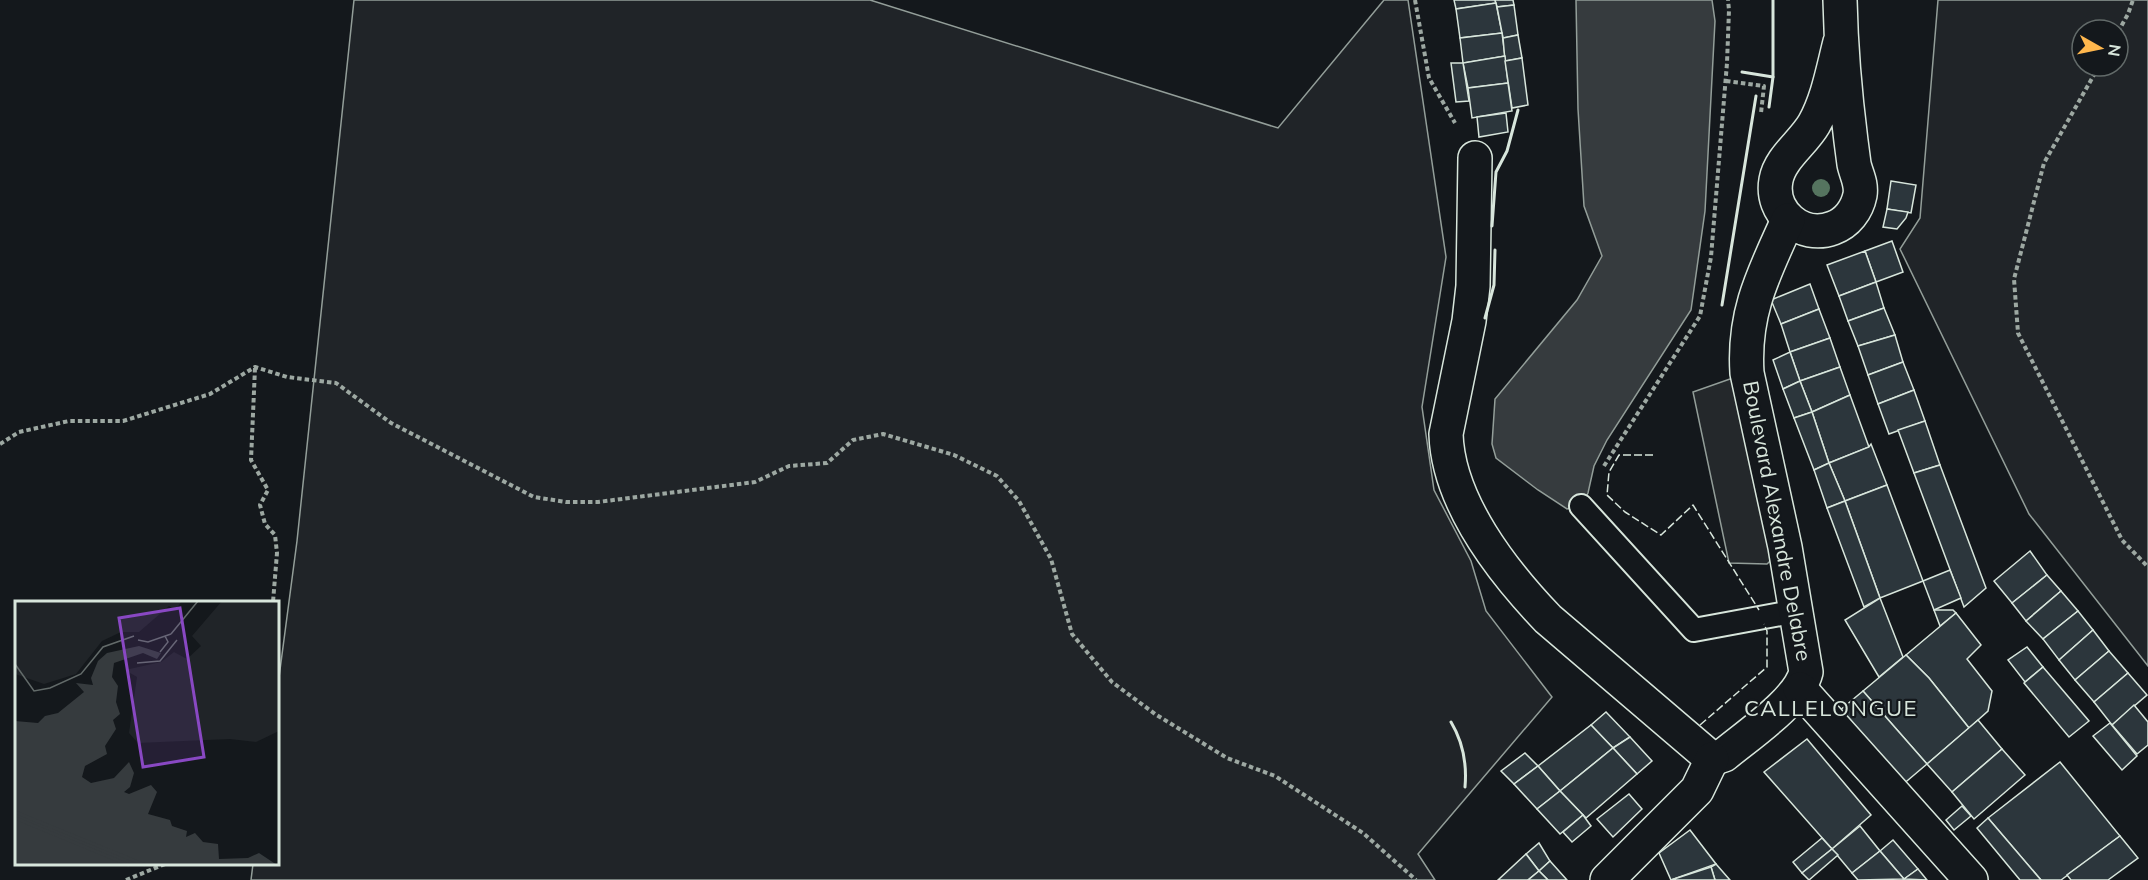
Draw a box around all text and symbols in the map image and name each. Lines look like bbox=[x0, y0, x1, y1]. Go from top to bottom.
north arrow bbox=[2070, 18, 2130, 78]
text: N bbox=[2104, 43, 2126, 58]
street label: Boulevard Alexandre Delabre bbox=[1738, 379, 1818, 663]
inset map bbox=[15, 601, 279, 865]
district label: CALLELONGUE bbox=[1744, 694, 1918, 722]

